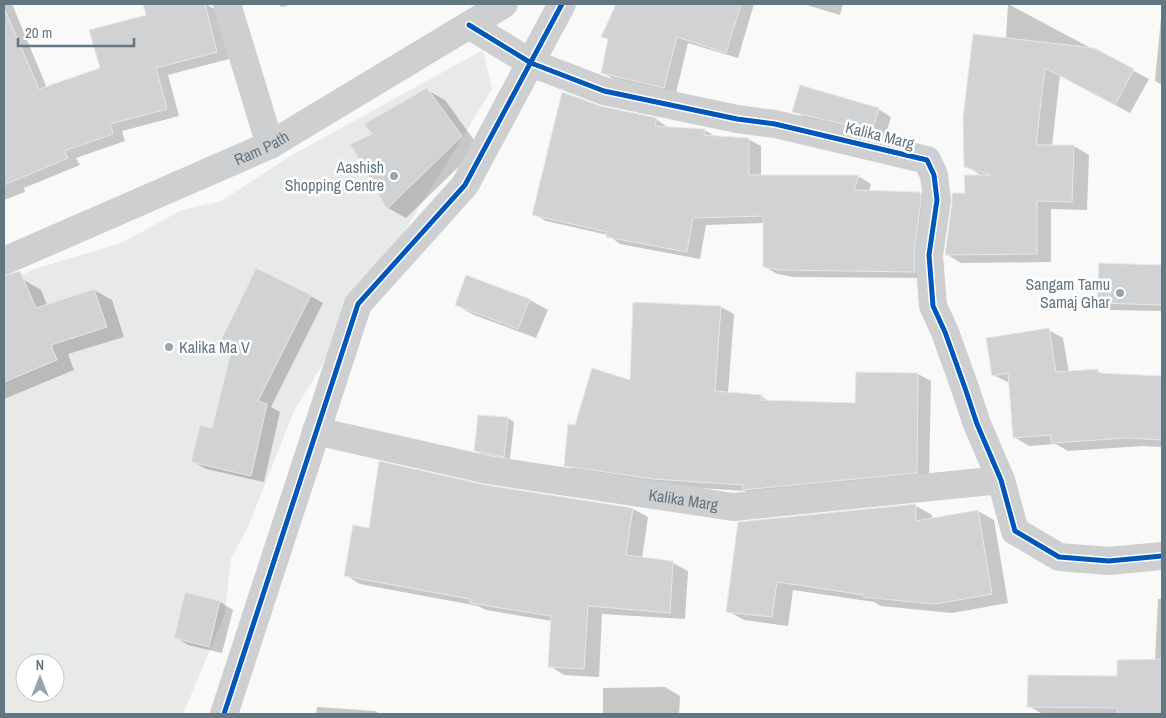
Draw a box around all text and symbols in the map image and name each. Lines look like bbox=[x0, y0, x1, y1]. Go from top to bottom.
scale bar bbox=[18, 15, 134, 47]
text: 20 m bbox=[25, 22, 52, 43]
street label: Kalika Marg bbox=[843, 116, 917, 154]
street label: Ram Path bbox=[230, 125, 293, 170]
place label: Aashish Shopping Centre bbox=[285, 156, 384, 196]
marker: Aashish Shopping Centre bbox=[388, 170, 400, 182]
place label: Sangam Tamu Samaj Ghar bbox=[1025, 273, 1111, 313]
marker: Sangam Tamu Samaj Ghar bbox=[1114, 287, 1126, 299]
place label: Kalika Ma V bbox=[179, 336, 250, 358]
marker: Kalika Ma V bbox=[163, 341, 175, 353]
street label: Kalika Marg bbox=[647, 483, 720, 516]
north arrow bbox=[15, 653, 65, 703]
text: N bbox=[36, 656, 44, 674]

